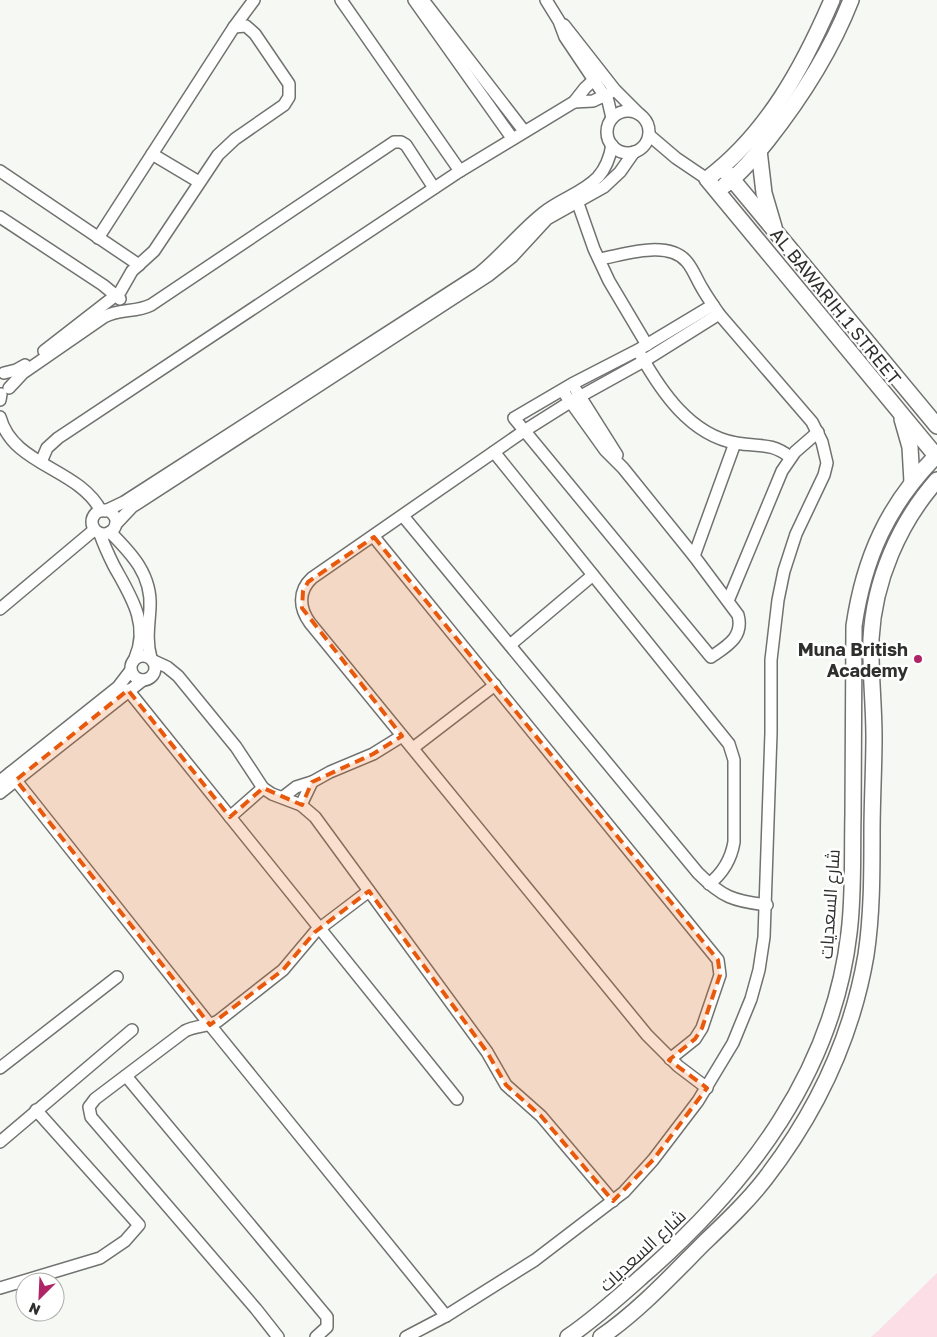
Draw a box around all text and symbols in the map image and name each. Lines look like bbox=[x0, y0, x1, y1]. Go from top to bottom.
street label: AL BAWARIH 1 STREET bbox=[766, 223, 906, 389]
place label: Muna British Academy bbox=[798, 638, 908, 681]
marker: Muna British Academy bbox=[912, 653, 924, 665]
street label: شارع السعديات bbox=[814, 848, 846, 960]
street label: شارع السعديات bbox=[594, 1204, 691, 1297]
north arrow bbox=[15, 1272, 65, 1322]
text: N bbox=[26, 1299, 43, 1319]

